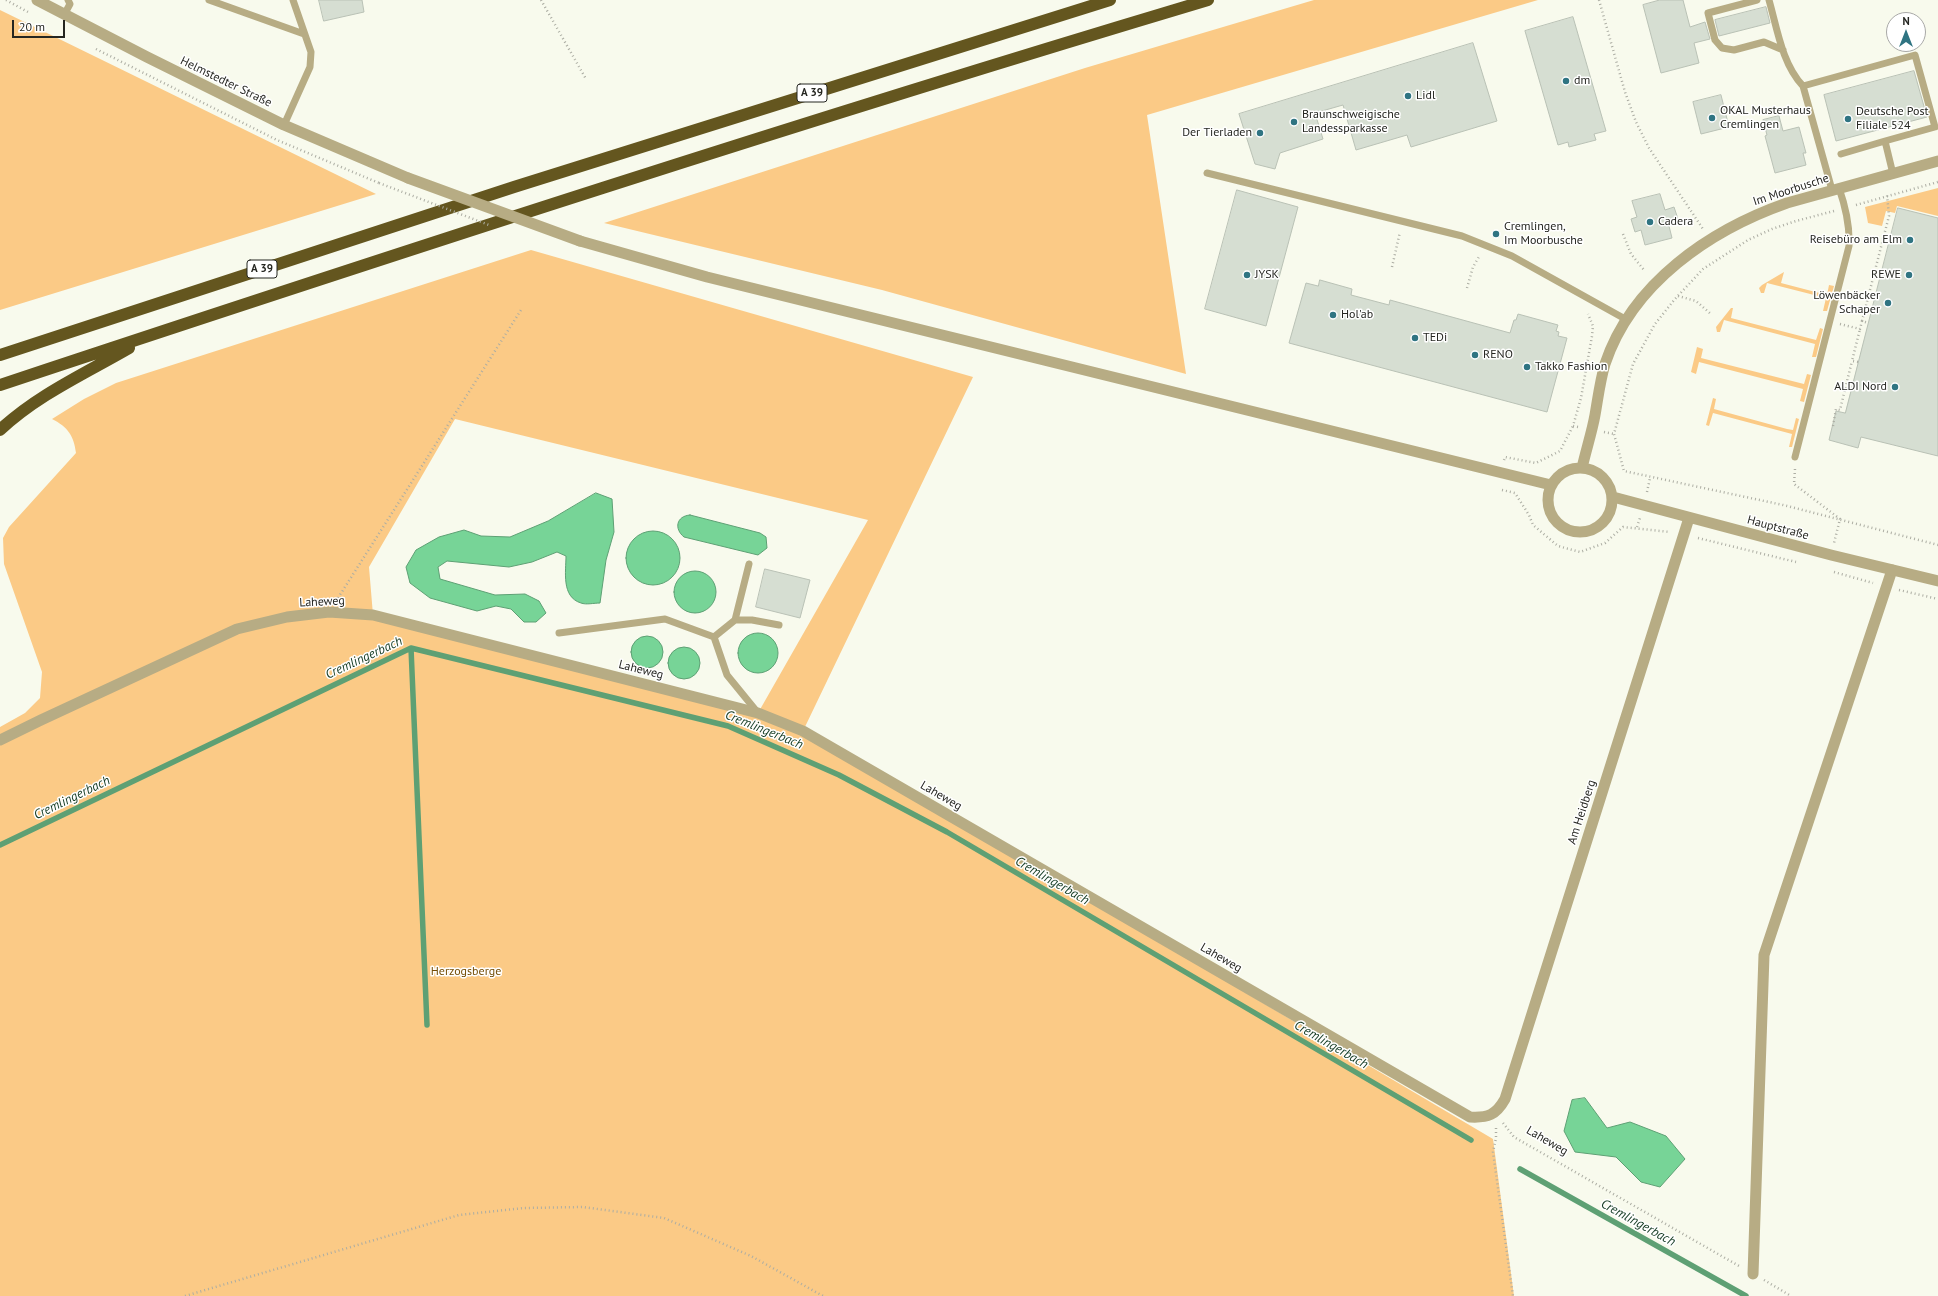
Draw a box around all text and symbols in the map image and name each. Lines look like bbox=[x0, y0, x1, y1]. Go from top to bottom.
scale bar bbox=[14, 12, 67, 38]
north arrow bbox=[1886, 12, 1926, 52]
text: N bbox=[1902, 14, 1910, 28]
text: 20 m bbox=[19, 19, 45, 34]
street label: Helmstedter Straße bbox=[178, 54, 274, 110]
place label: dm bbox=[1574, 74, 1590, 88]
marker: dm bbox=[1561, 76, 1571, 86]
road number: A 39 bbox=[797, 84, 827, 102]
place label: Lidl bbox=[1416, 89, 1435, 103]
marker: Lidl bbox=[1403, 91, 1413, 101]
place label: OKAL Musterhaus Cremlingen bbox=[1720, 104, 1811, 132]
place label: Deutsche Post Filiale 524 bbox=[1856, 105, 1929, 133]
place label: Braunschweigische Landessparkasse bbox=[1302, 108, 1400, 136]
marker: OKAL Musterhaus Cremlingen bbox=[1707, 113, 1717, 123]
marker: Deutsche Post Filiale 524 bbox=[1843, 114, 1853, 124]
marker: Braunschweigische Landessparkasse bbox=[1289, 117, 1299, 127]
place label: Der Tierladen bbox=[1182, 126, 1252, 140]
marker: Der Tierladen bbox=[1255, 128, 1265, 138]
street label: Im Moorbusche bbox=[1751, 171, 1831, 209]
place label: Cadera bbox=[1658, 215, 1693, 229]
marker: Cadera bbox=[1645, 217, 1655, 227]
place label: Cremlingen, Im Moorbusche bbox=[1504, 220, 1583, 248]
marker: Cremlingen, Im Moorbusche bbox=[1491, 229, 1501, 239]
place label: Reisebüro am Elm bbox=[1810, 233, 1902, 247]
marker: Reisebüro am Elm bbox=[1905, 235, 1915, 245]
road number: A 39 bbox=[247, 260, 277, 278]
place label: JYSK bbox=[1255, 268, 1279, 282]
place label: REWE bbox=[1871, 268, 1901, 282]
marker: JYSK bbox=[1242, 270, 1252, 280]
marker: REWE bbox=[1904, 270, 1914, 280]
place label: Löwenbäcker Schaper bbox=[1813, 289, 1880, 317]
marker: Löwenbäcker Schaper bbox=[1883, 298, 1893, 308]
place label: Hol'ab bbox=[1341, 308, 1373, 322]
marker: Hol'ab bbox=[1328, 310, 1338, 320]
place label: TEDi bbox=[1423, 331, 1447, 345]
marker: TEDi bbox=[1410, 333, 1420, 343]
place label: RENO bbox=[1483, 348, 1513, 362]
marker: RENO bbox=[1470, 350, 1480, 360]
place label: Takko Fashion bbox=[1535, 360, 1607, 374]
marker: Takko Fashion bbox=[1522, 362, 1532, 372]
place label: ALDI Nord bbox=[1834, 380, 1887, 394]
marker: ALDI Nord bbox=[1890, 382, 1900, 392]
street label: Hauptstraße bbox=[1746, 513, 1810, 543]
street label: Laheweg bbox=[299, 594, 345, 610]
water label: Cremlingerbach bbox=[323, 633, 405, 683]
street label: Laheweg bbox=[617, 658, 665, 682]
water label: Cremlingerbach bbox=[723, 707, 805, 753]
water label: Cremlingerbach bbox=[31, 773, 113, 823]
street label: Laheweg bbox=[918, 778, 964, 814]
street label: Am Heidberg bbox=[1565, 778, 1599, 846]
water label: Cremlingerbach bbox=[1012, 854, 1092, 908]
street label: Laheweg bbox=[1198, 940, 1244, 976]
park label: Herzogsberge bbox=[431, 965, 501, 979]
water label: Cremlingerbach bbox=[1291, 1018, 1371, 1072]
street label: Laheweg bbox=[1524, 1123, 1570, 1159]
water label: Cremlingerbach bbox=[1598, 1196, 1678, 1250]

